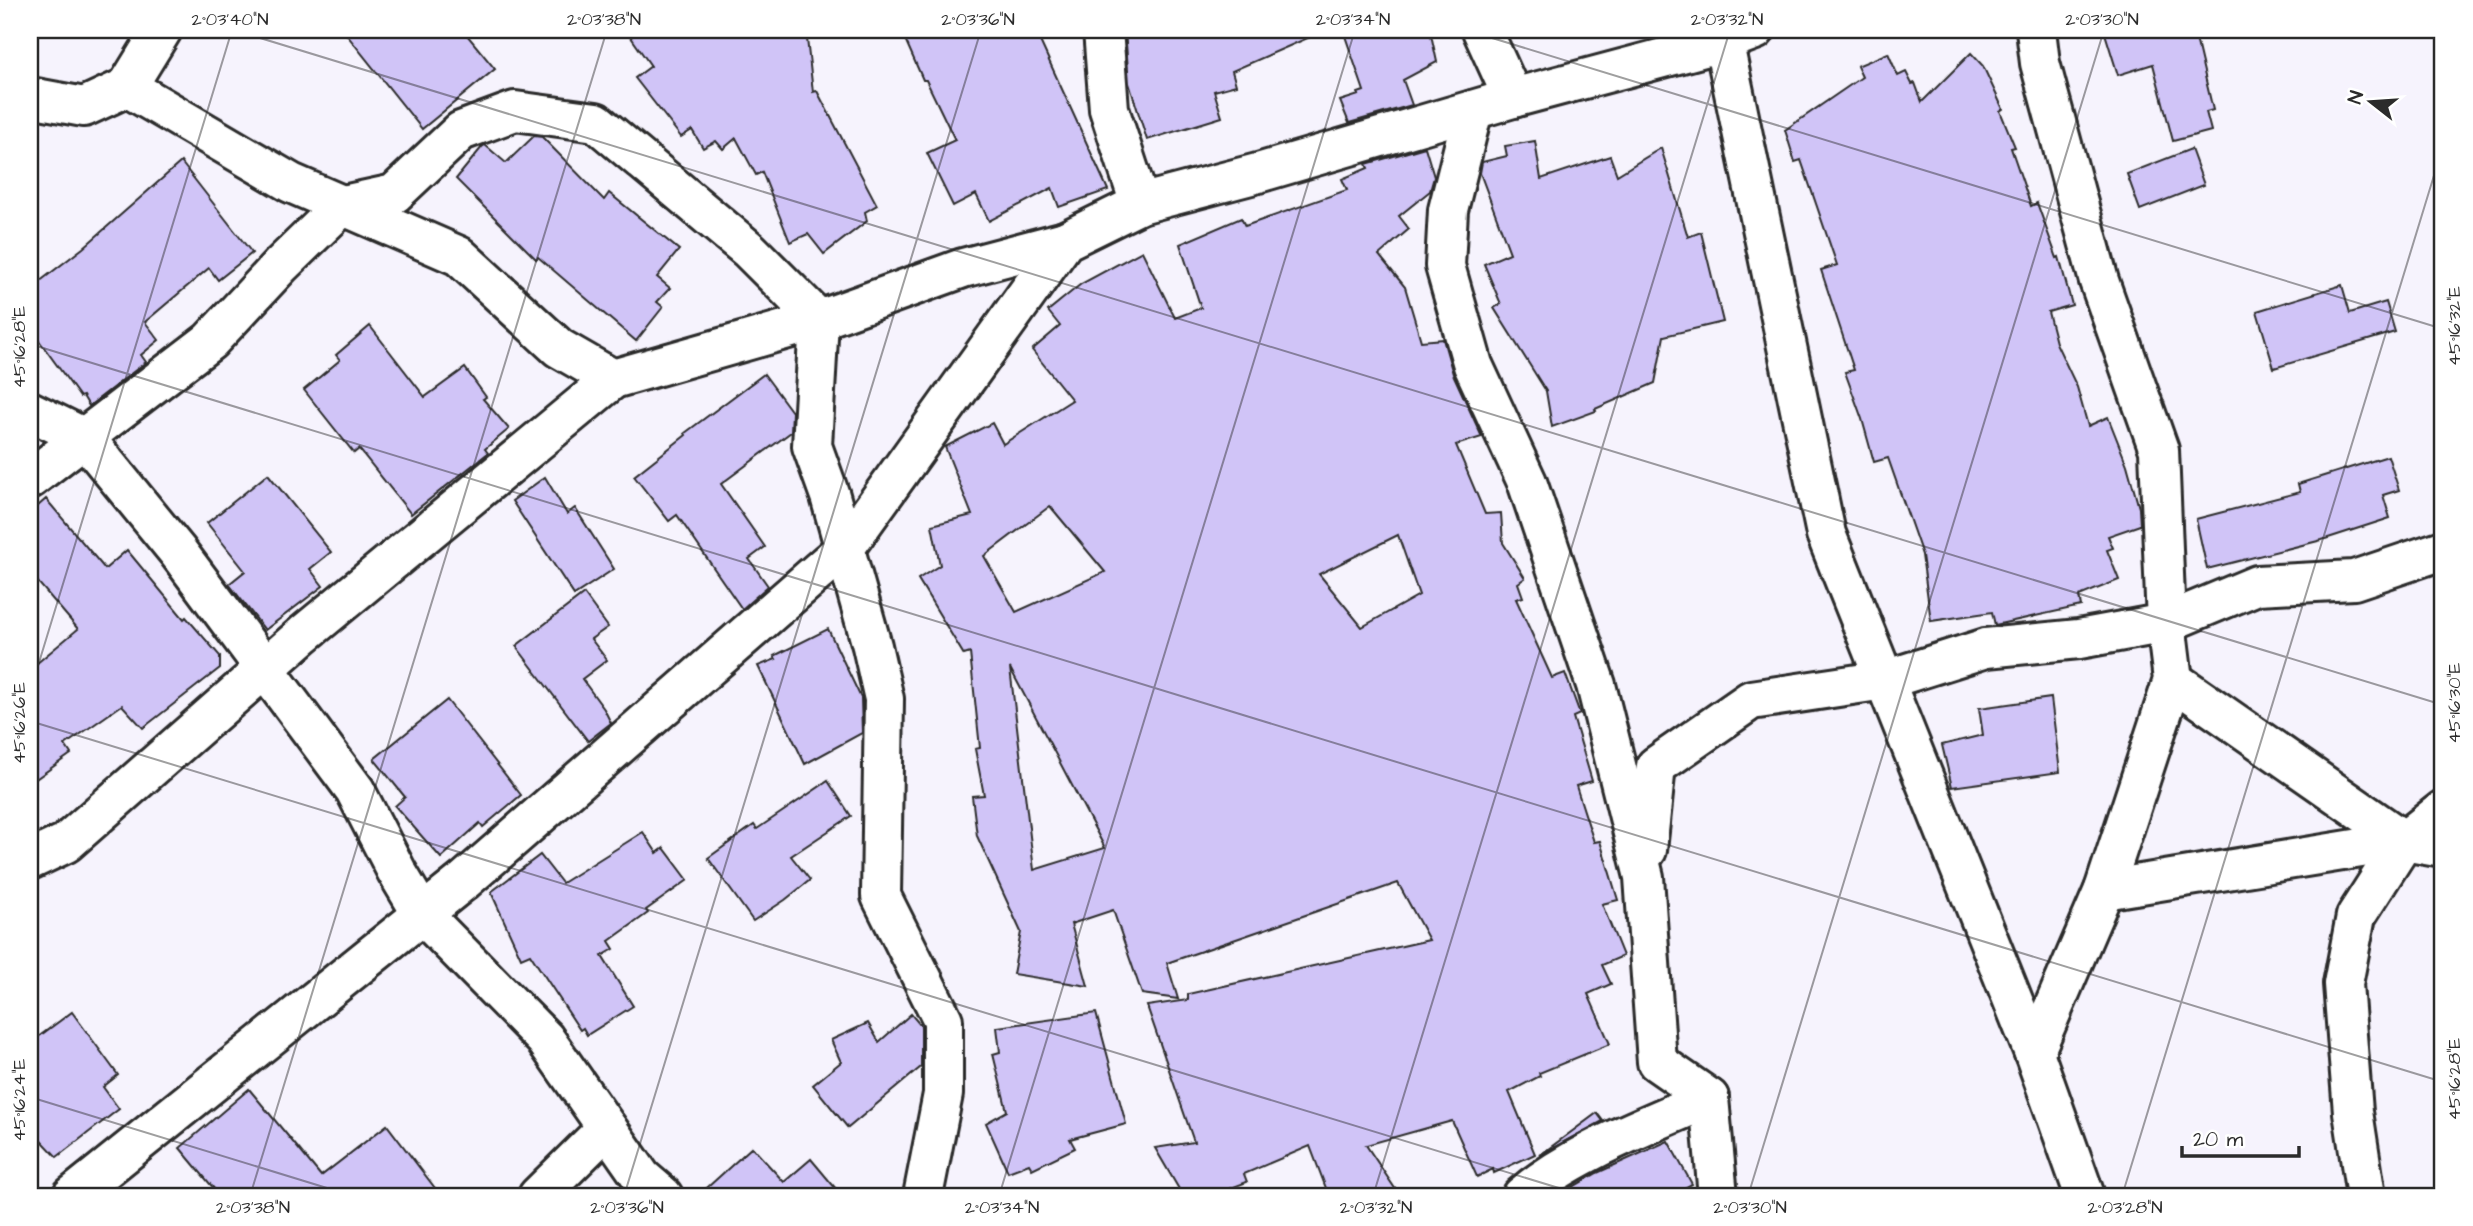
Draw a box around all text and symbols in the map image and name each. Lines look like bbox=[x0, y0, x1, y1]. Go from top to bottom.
text: 2°03'40"N bbox=[192, 7, 268, 32]
text: 2°03'38"N bbox=[567, 7, 641, 32]
text: 2°03'36"N bbox=[941, 7, 1015, 32]
text: 2°03'34"N bbox=[1316, 7, 1390, 32]
text: 2°03'32"N bbox=[1691, 7, 1763, 32]
text: 2°03'30"N bbox=[2065, 7, 2139, 32]
north arrow bbox=[2336, 66, 2406, 136]
text: N bbox=[2342, 88, 2371, 107]
text: 45°16'32"E bbox=[2442, 286, 2467, 366]
text: 45°16'28"E bbox=[7, 305, 32, 388]
text: 45°16'30"E bbox=[2442, 662, 2467, 743]
text: 45°16'26"E bbox=[7, 682, 32, 764]
text: 45°16'28"E bbox=[2442, 1037, 2467, 1120]
text: 45°16'24"E bbox=[7, 1058, 32, 1141]
scale bar bbox=[2182, 1114, 2300, 1158]
text: 20 m bbox=[2193, 1125, 2244, 1154]
text: 2°03'38"N bbox=[216, 1195, 290, 1220]
text: 2°03'36"N bbox=[590, 1195, 664, 1220]
text: 2°03'34"N bbox=[965, 1195, 1039, 1220]
text: 2°03'32"N bbox=[1340, 1195, 1412, 1220]
text: 2°03'30"N bbox=[1713, 1195, 1787, 1220]
text: 2°03'28"N bbox=[2087, 1195, 2163, 1220]

